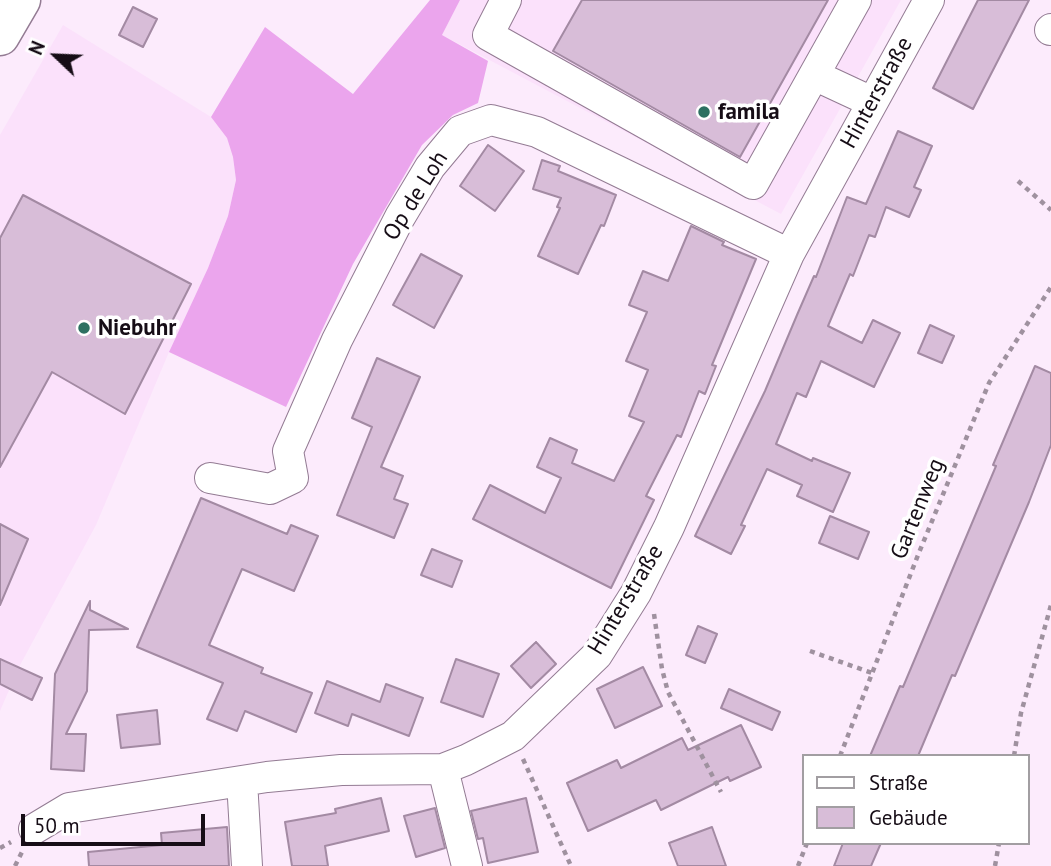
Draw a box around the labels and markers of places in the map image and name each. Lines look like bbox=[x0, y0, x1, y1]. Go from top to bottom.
place label: famila bbox=[718, 98, 780, 126]
marker: famila bbox=[696, 104, 712, 120]
place label: Niebuhr bbox=[98, 314, 176, 342]
marker: Niebuhr bbox=[76, 320, 92, 336]

